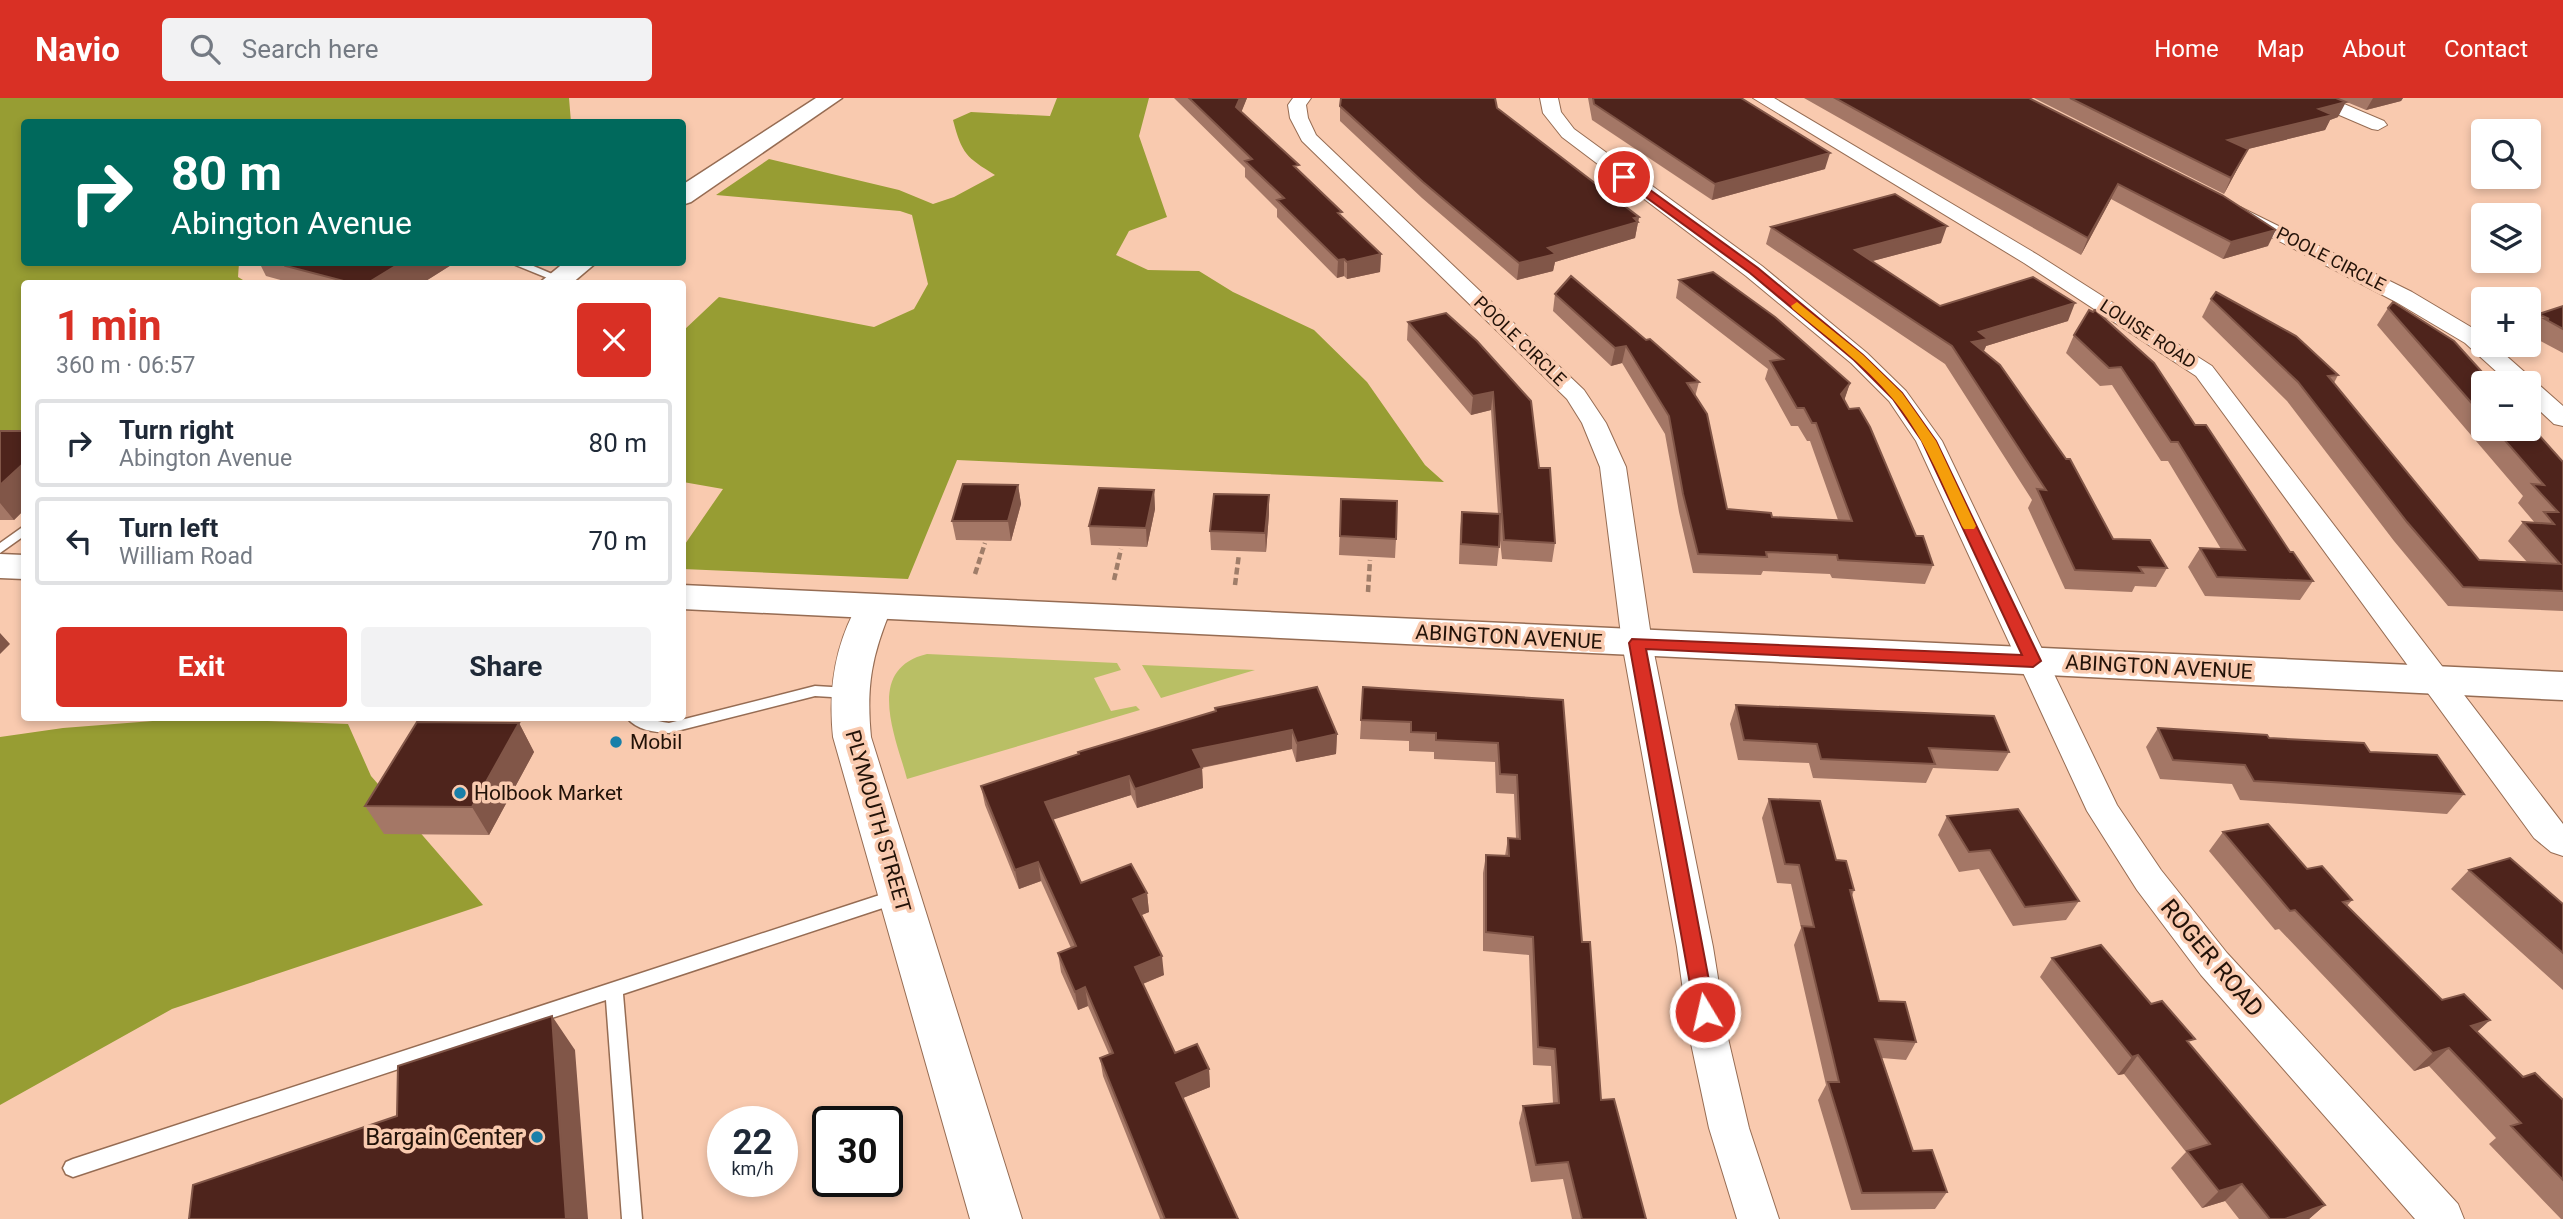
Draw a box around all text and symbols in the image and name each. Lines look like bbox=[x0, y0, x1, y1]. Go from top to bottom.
search box bbox=[162, 18, 652, 81]
text: Navio bbox=[35, 30, 120, 69]
icon: search bbox=[186, 30, 224, 68]
text: Search here bbox=[242, 34, 379, 64]
text: Home bbox=[2154, 35, 2219, 63]
text: Map bbox=[2257, 35, 2304, 63]
text: About bbox=[2342, 35, 2406, 63]
text: Contact bbox=[2444, 35, 2528, 63]
map controls bbox=[2471, 119, 2541, 441]
button: search bbox=[2471, 119, 2541, 189]
text: 80 m bbox=[171, 145, 282, 202]
icon: right bbox=[56, 147, 147, 238]
pin bbox=[1594, 147, 1654, 207]
icon: arrive bbox=[1605, 158, 1643, 196]
button: layers bbox=[2471, 203, 2541, 273]
text: Abington Avenue bbox=[171, 204, 412, 242]
street label: POOLE CIRCLE bbox=[2273, 222, 2389, 295]
button: + bbox=[2471, 287, 2541, 357]
street label: POOLE CIRCLE bbox=[1470, 291, 1571, 390]
street label: LOUISE ROAD bbox=[2096, 295, 2200, 372]
text: 1 min bbox=[56, 301, 162, 350]
button: close bbox=[577, 303, 651, 377]
text: 360 m · 06:57 bbox=[56, 352, 195, 379]
button: − bbox=[2471, 371, 2541, 441]
text: Turn right bbox=[119, 415, 234, 445]
icon: right bbox=[60, 424, 98, 462]
text: 80 m bbox=[589, 428, 647, 458]
text: Abington Avenue bbox=[119, 445, 292, 472]
text: Turn left bbox=[119, 513, 218, 543]
icon: left bbox=[60, 522, 98, 560]
text: 70 m bbox=[589, 526, 647, 556]
text: William Road bbox=[119, 543, 253, 570]
street label: ABINGTON AVENUE bbox=[1415, 620, 1603, 654]
button: Exit bbox=[56, 627, 347, 707]
button: Share bbox=[361, 627, 651, 707]
street label: ABINGTON AVENUE bbox=[2065, 650, 2253, 684]
street label: PLYMOUTH STREET bbox=[841, 727, 916, 915]
place label: Mobil bbox=[630, 730, 682, 754]
marker: Mobil bbox=[608, 734, 624, 750]
place label: Holbook Market bbox=[474, 781, 623, 805]
marker: Holbook Market bbox=[452, 785, 468, 801]
street label: ROGER ROAD bbox=[2155, 894, 2269, 1022]
position arrow bbox=[1668, 975, 1742, 1049]
speed limit sign: 30 bbox=[812, 1106, 903, 1197]
text: 22 bbox=[732, 1122, 773, 1163]
place label: Bargain Center bbox=[365, 1123, 523, 1151]
marker: Bargain Center bbox=[529, 1129, 545, 1145]
text: km/h bbox=[731, 1158, 774, 1179]

